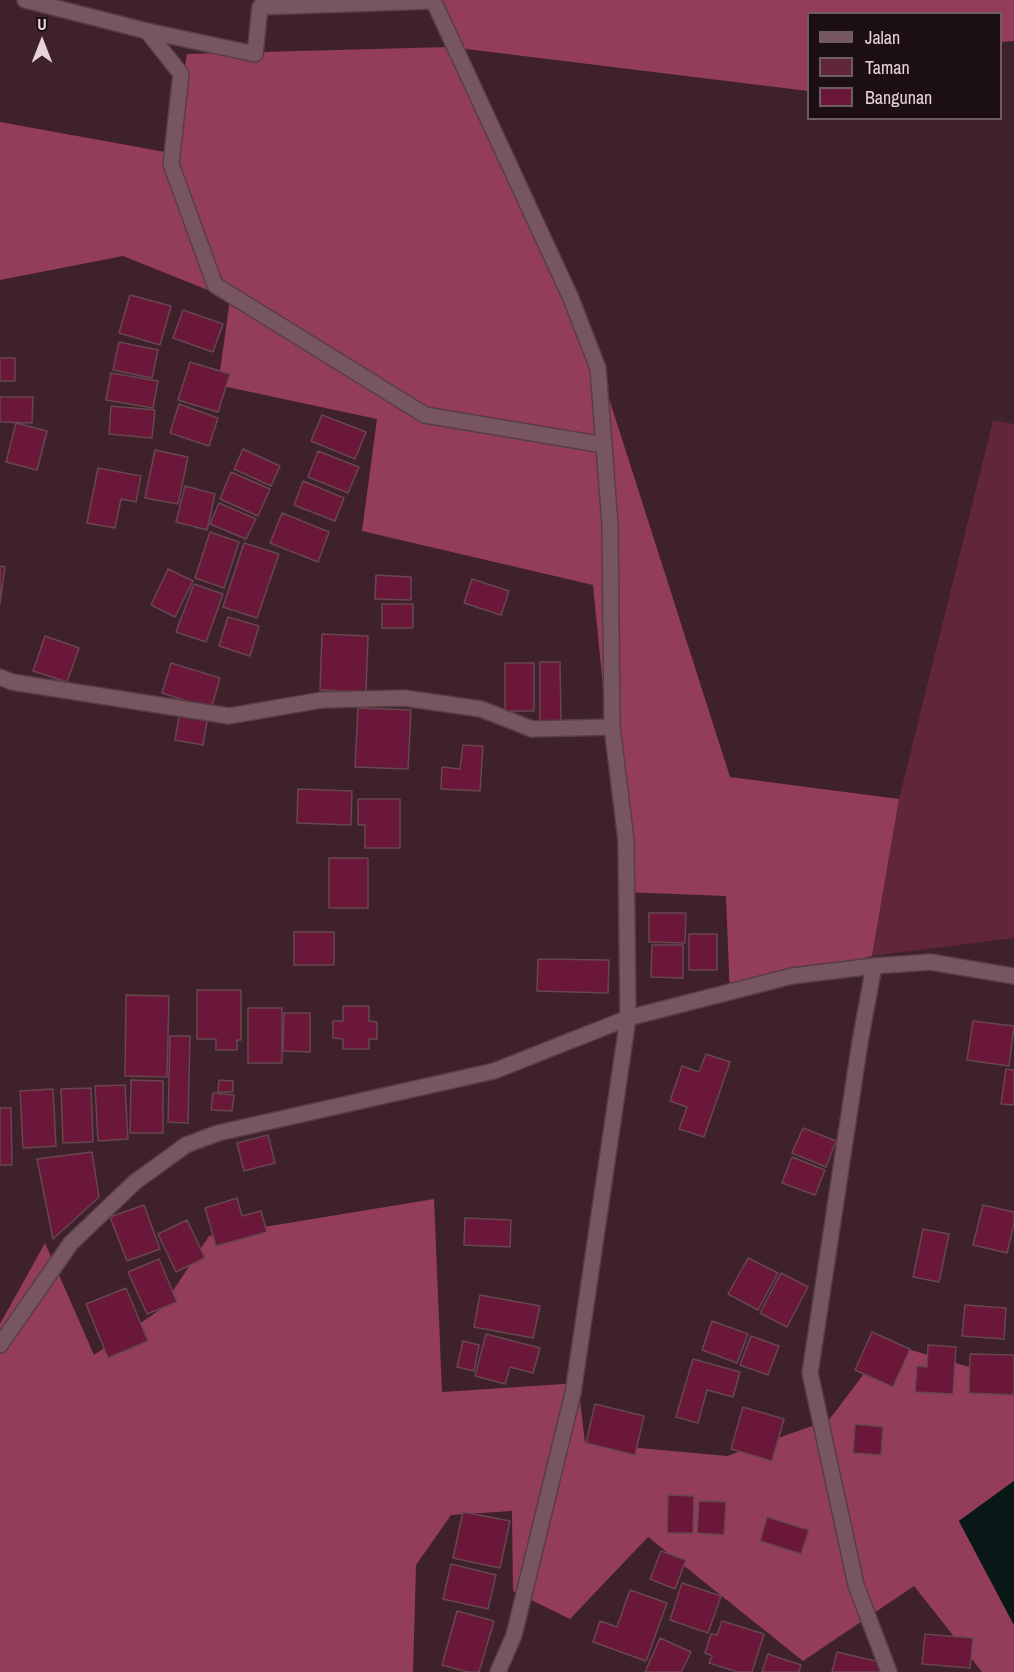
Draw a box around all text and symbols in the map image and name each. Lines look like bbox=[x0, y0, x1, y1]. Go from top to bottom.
north arrow bbox=[12, 12, 72, 72]
legend bbox=[807, 12, 1002, 120]
text: U bbox=[37, 13, 47, 35]
text: Jalan bbox=[865, 25, 900, 50]
text: Taman bbox=[865, 55, 910, 80]
text: Bangunan bbox=[865, 85, 932, 110]

